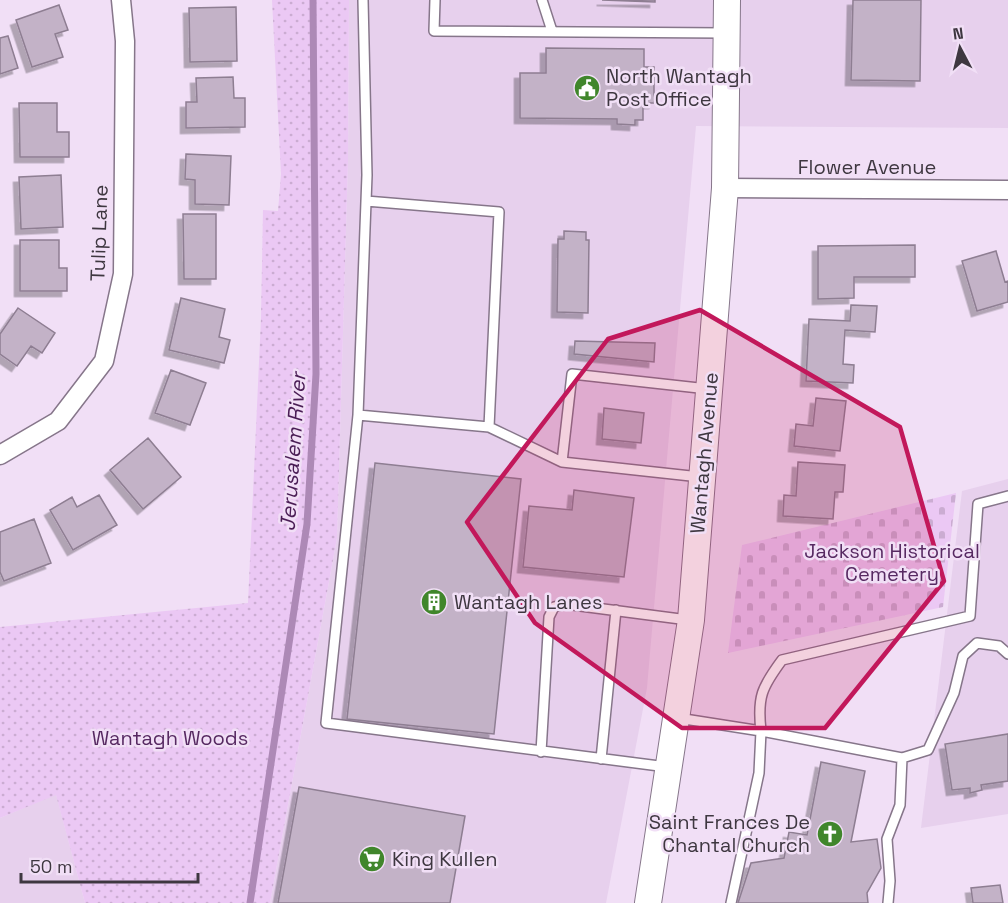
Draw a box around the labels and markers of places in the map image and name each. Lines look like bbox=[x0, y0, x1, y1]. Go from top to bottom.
place label: North Wantagh Post Office bbox=[606, 63, 752, 112]
public building icon: North Wantagh Post Office bbox=[572, 73, 602, 103]
building icon: Wantagh Lanes bbox=[419, 587, 449, 617]
place label: Wantagh Lanes bbox=[454, 589, 602, 615]
place label: Saint Frances De Chantal Church bbox=[649, 809, 810, 858]
church icon: Saint Frances De Chantal Church bbox=[815, 819, 845, 849]
supermarket icon: King Kullen bbox=[357, 844, 387, 874]
place label: King Kullen bbox=[392, 846, 497, 872]

